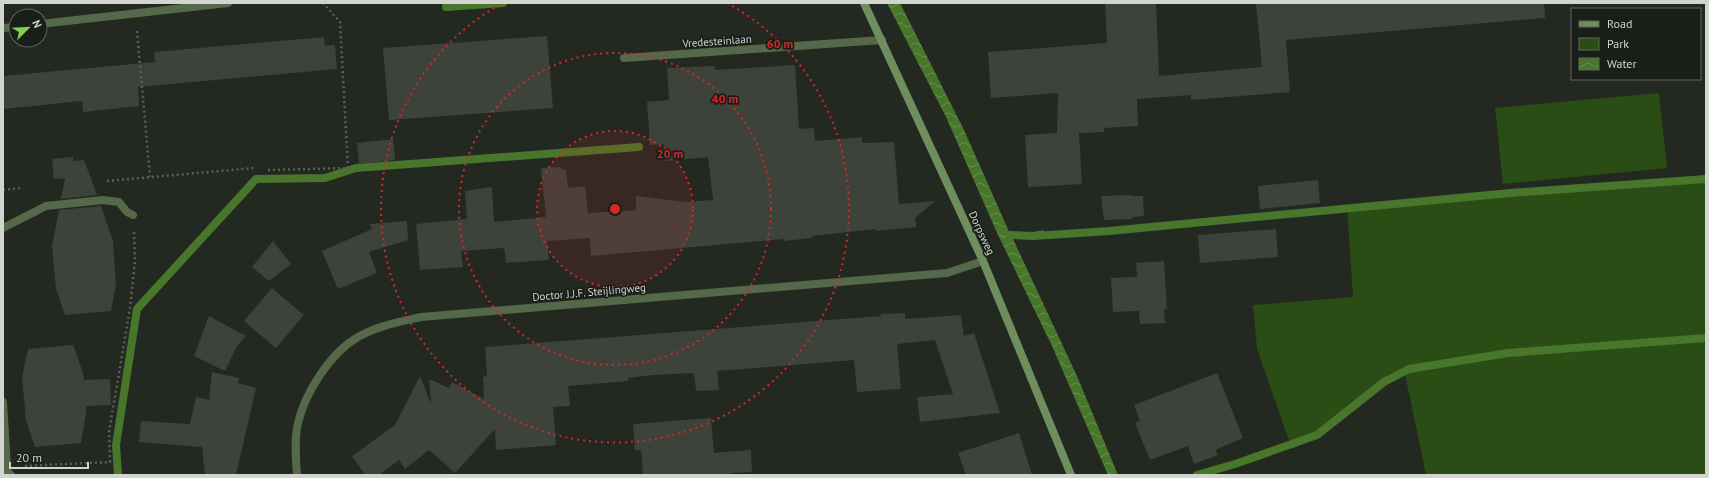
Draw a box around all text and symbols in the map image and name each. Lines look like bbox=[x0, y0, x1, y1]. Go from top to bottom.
north arrow bbox=[8, 8, 48, 48]
legend bbox=[1571, 8, 1701, 80]
text: Road bbox=[1607, 16, 1632, 31]
text: N bbox=[29, 18, 45, 30]
street label: Vredesteinlaan bbox=[681, 32, 752, 50]
text: 60 m bbox=[767, 36, 793, 51]
text: Park bbox=[1607, 36, 1629, 51]
text: Water bbox=[1607, 56, 1637, 71]
text: 40 m bbox=[712, 91, 738, 106]
text: 20 m bbox=[657, 146, 683, 161]
centre of rings bbox=[608, 202, 622, 216]
street label: Dorpsweg bbox=[966, 209, 998, 257]
street label: Doctor J.J.F. Steijlingweg bbox=[532, 280, 646, 304]
scale bar bbox=[10, 444, 88, 470]
text: 20 m bbox=[16, 450, 42, 465]

